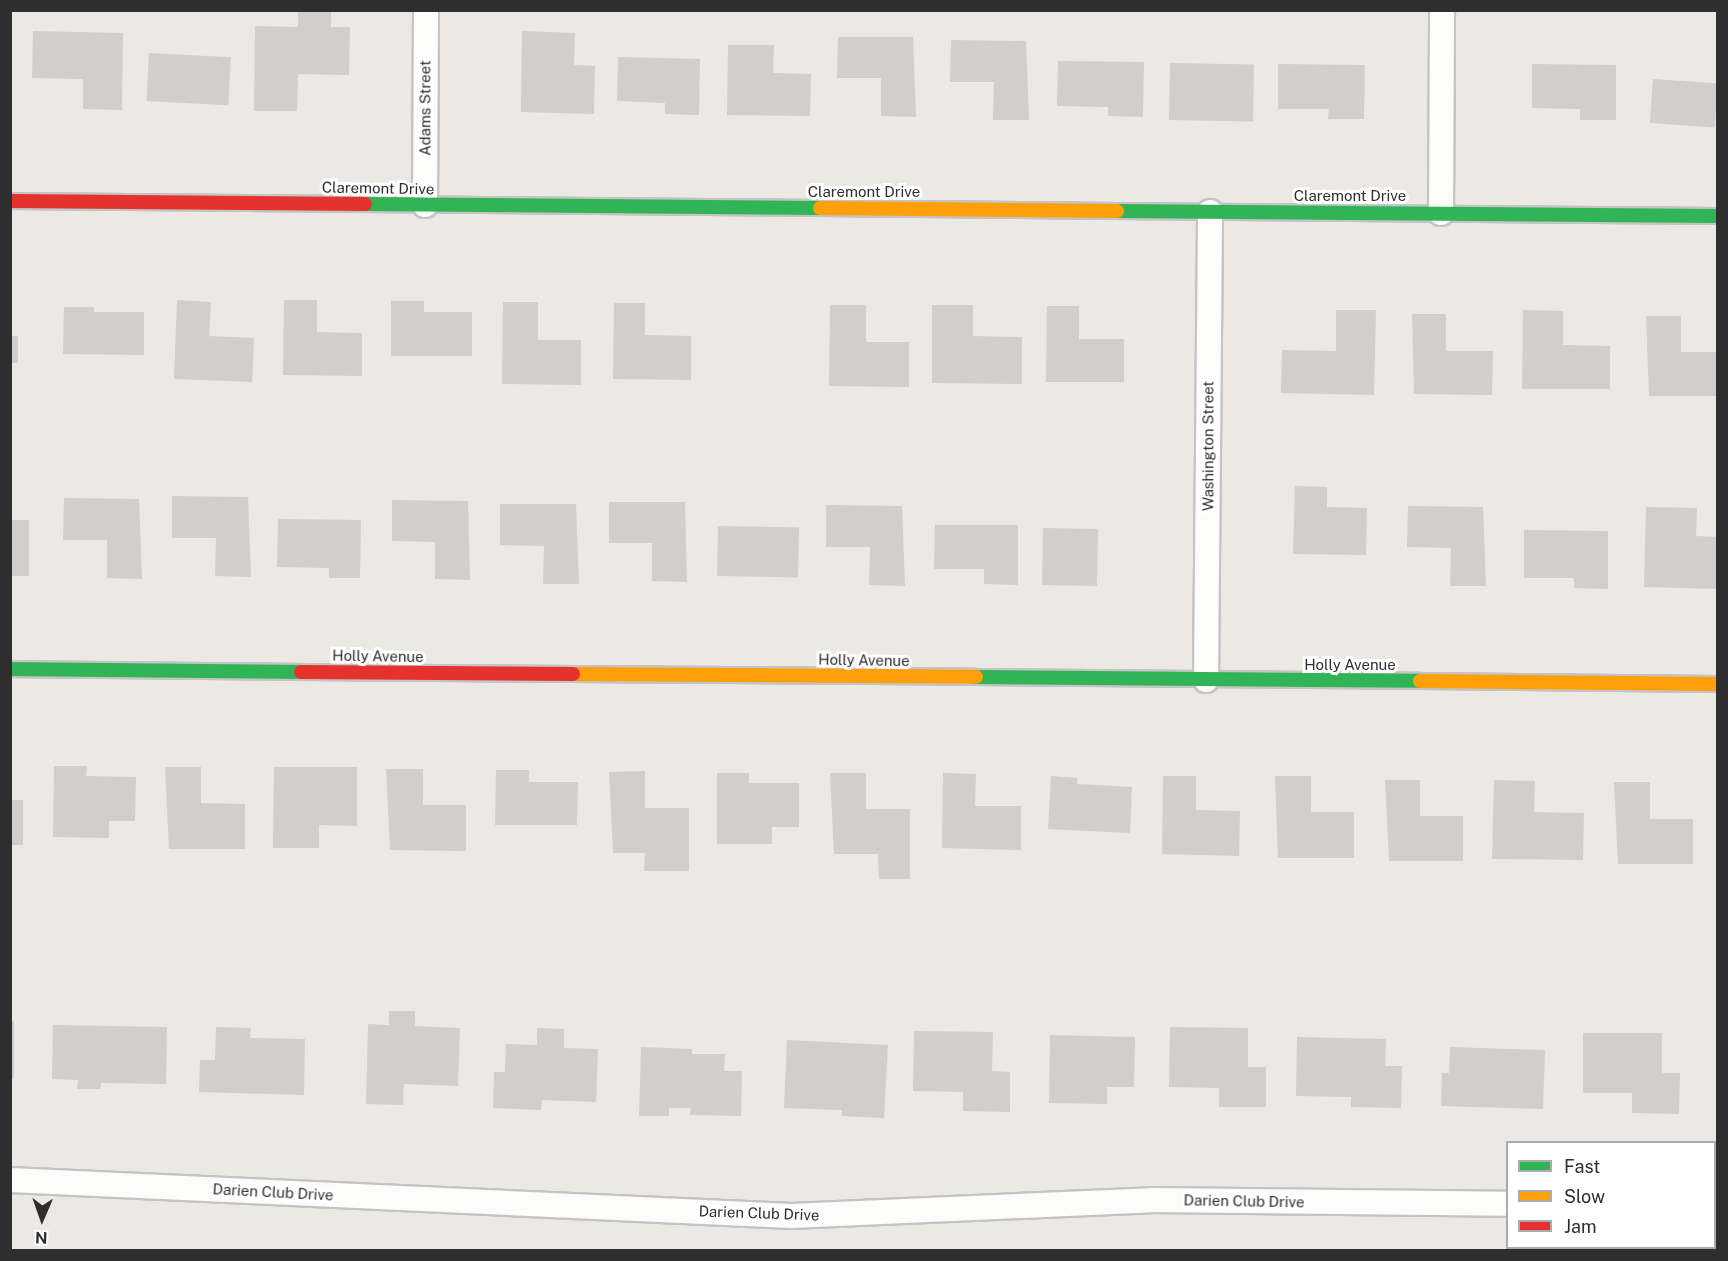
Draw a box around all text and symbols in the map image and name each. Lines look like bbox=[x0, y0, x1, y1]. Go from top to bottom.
street label: Adams Street bbox=[416, 60, 434, 156]
street label: Claremont Drive bbox=[322, 178, 434, 198]
street label: Claremont Drive bbox=[808, 183, 920, 201]
street label: Claremont Drive bbox=[1294, 187, 1406, 205]
street label: Washington Street bbox=[1199, 381, 1217, 511]
street label: Holly Avenue bbox=[332, 646, 424, 666]
street label: Holly Avenue bbox=[818, 650, 910, 670]
street label: Holly Avenue bbox=[1304, 656, 1396, 674]
legend bbox=[1506, 1141, 1716, 1249]
text: Fast bbox=[1564, 1156, 1600, 1177]
street label: Darien Club Drive bbox=[212, 1180, 334, 1204]
text: Slow bbox=[1564, 1186, 1605, 1207]
north arrow bbox=[12, 1189, 72, 1249]
street label: Darien Club Drive bbox=[1183, 1191, 1305, 1211]
street label: Darien Club Drive bbox=[698, 1202, 820, 1224]
text: Jam bbox=[1564, 1216, 1597, 1237]
text: N bbox=[35, 1228, 48, 1247]

